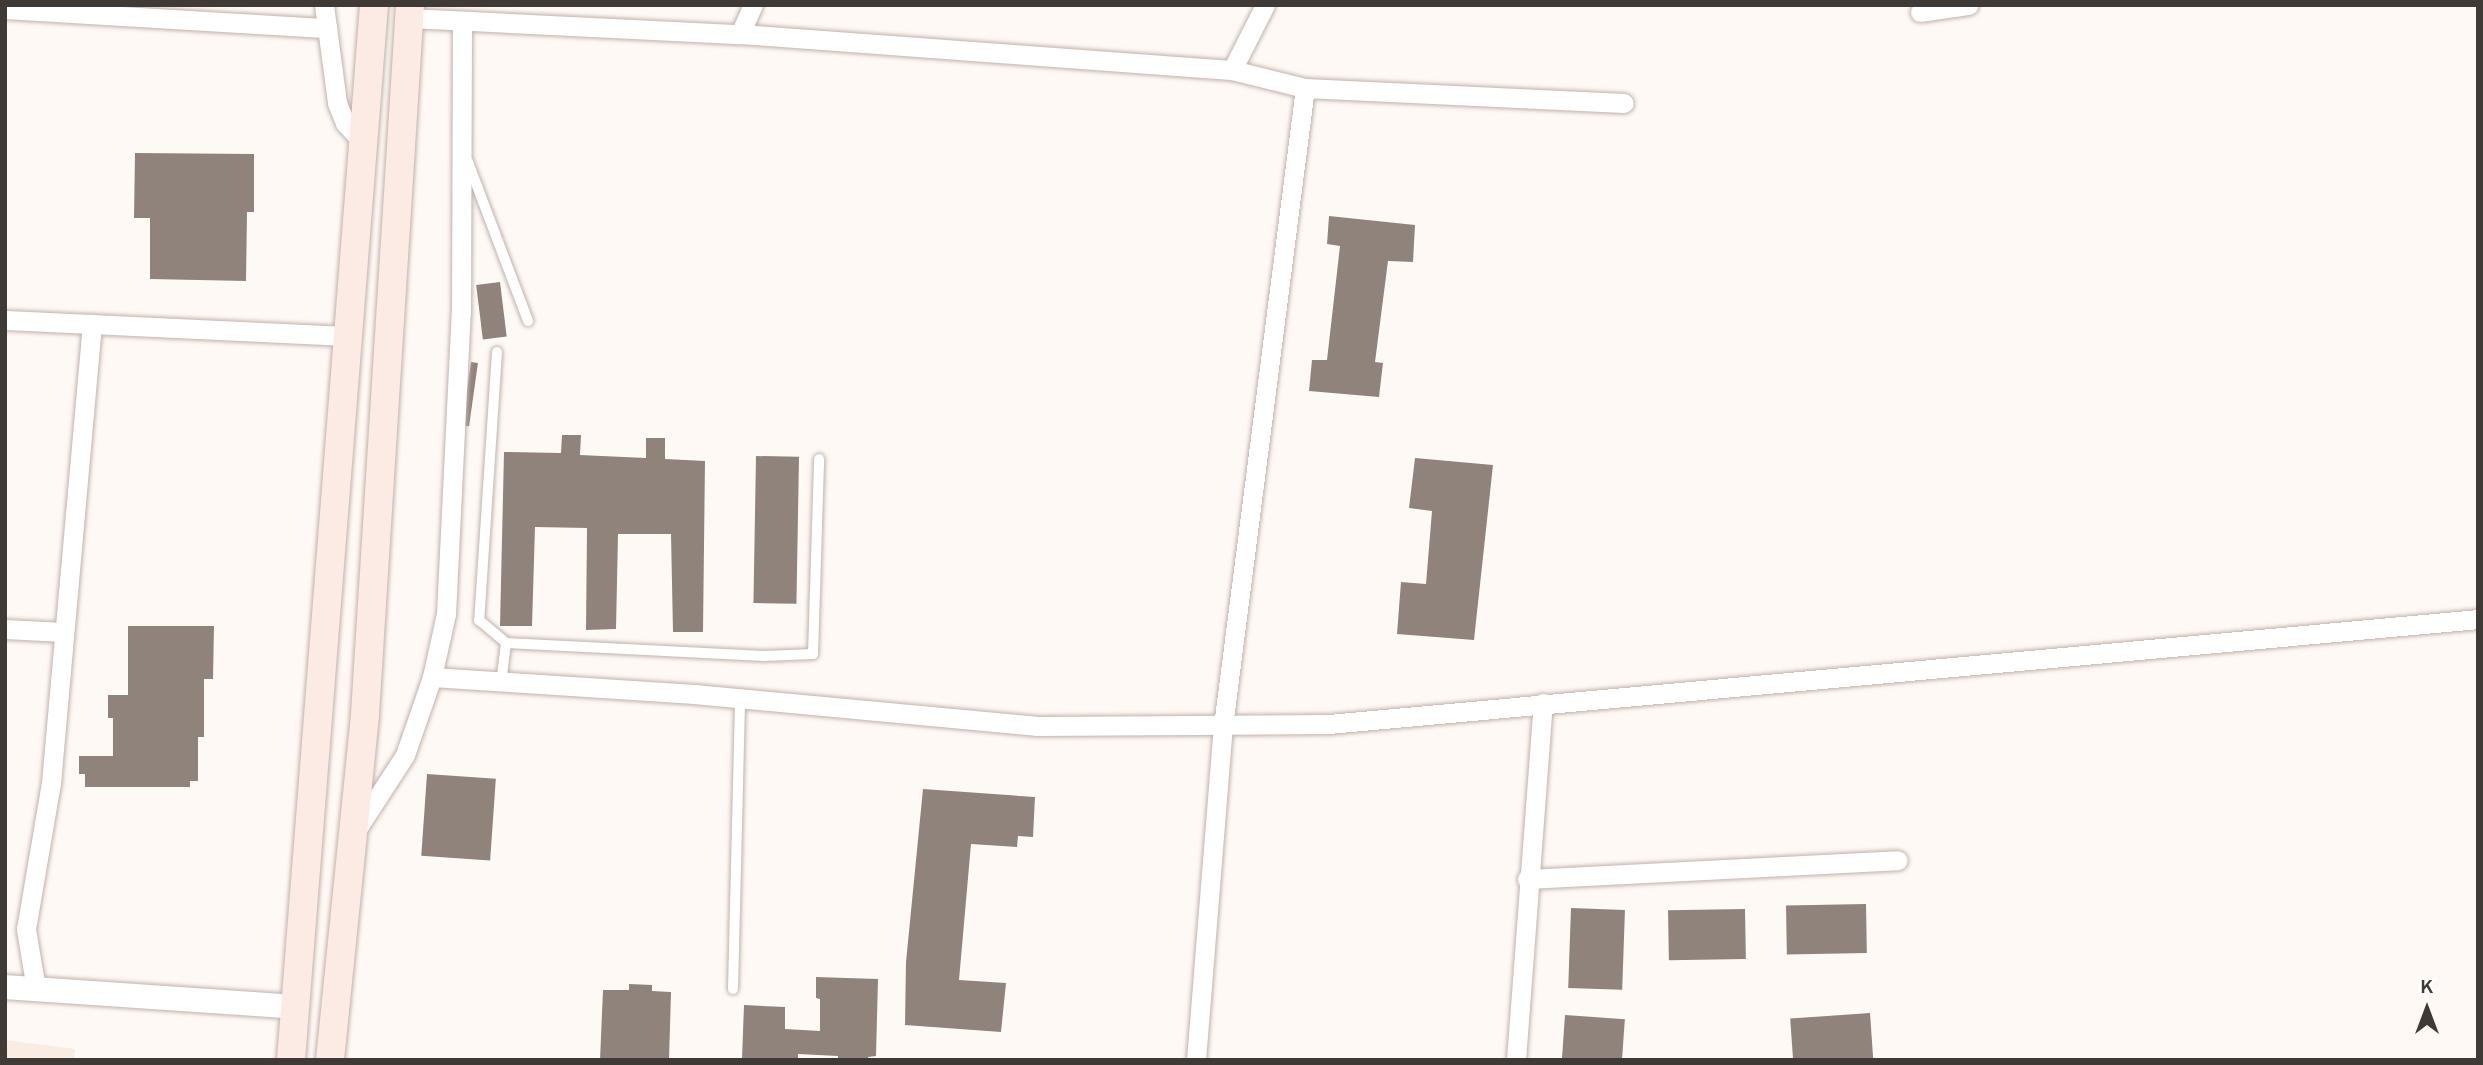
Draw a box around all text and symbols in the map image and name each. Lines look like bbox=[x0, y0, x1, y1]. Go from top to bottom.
north arrow bbox=[2392, 974, 2462, 1044]
text: K bbox=[2420, 976, 2434, 1000]

